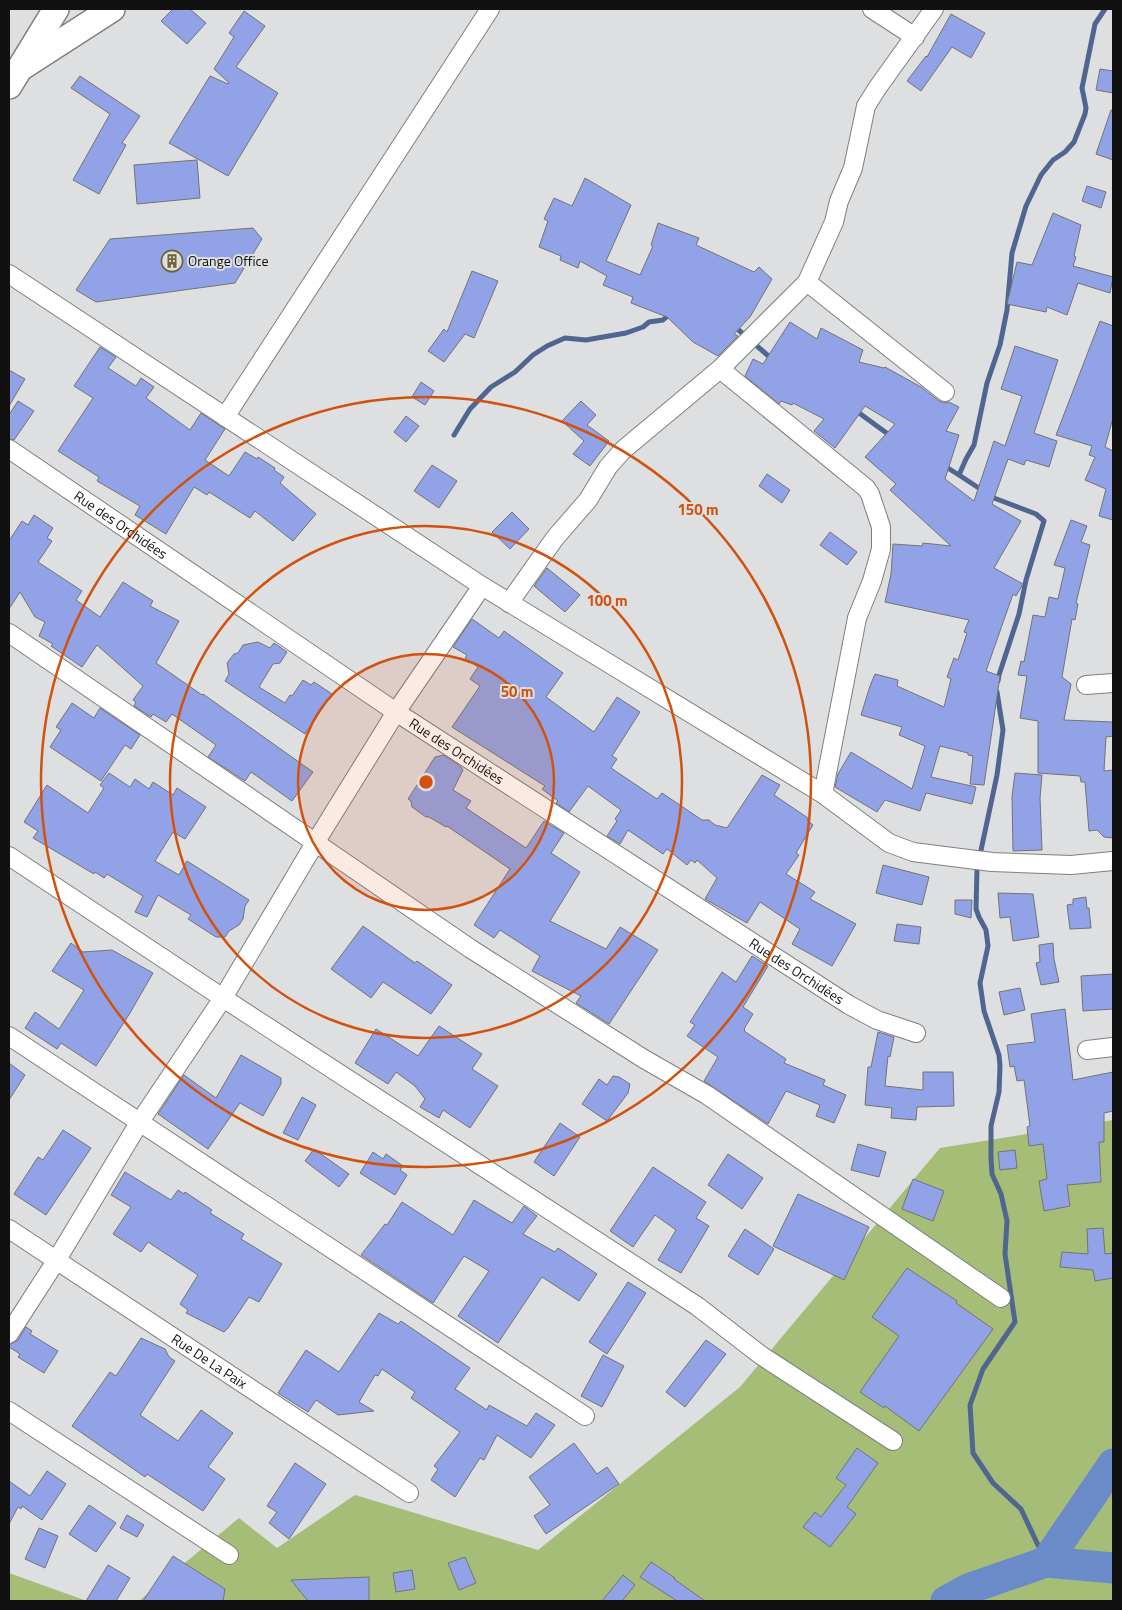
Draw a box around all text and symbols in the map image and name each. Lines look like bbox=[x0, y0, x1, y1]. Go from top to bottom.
building icon: Orange Office bbox=[160, 249, 184, 273]
place label: Orange Office bbox=[188, 250, 269, 271]
street label: Rue des Orchidées bbox=[70, 485, 172, 564]
text: 150 m bbox=[677, 498, 719, 521]
text: 100 m bbox=[586, 589, 628, 612]
text: 50 m bbox=[501, 680, 533, 703]
street label: Rue des Orchidées bbox=[405, 712, 508, 789]
centre of rings bbox=[417, 773, 435, 791]
street label: Rue des Orchidées bbox=[745, 932, 848, 1009]
street label: Rue De La Paix bbox=[168, 1328, 252, 1394]

